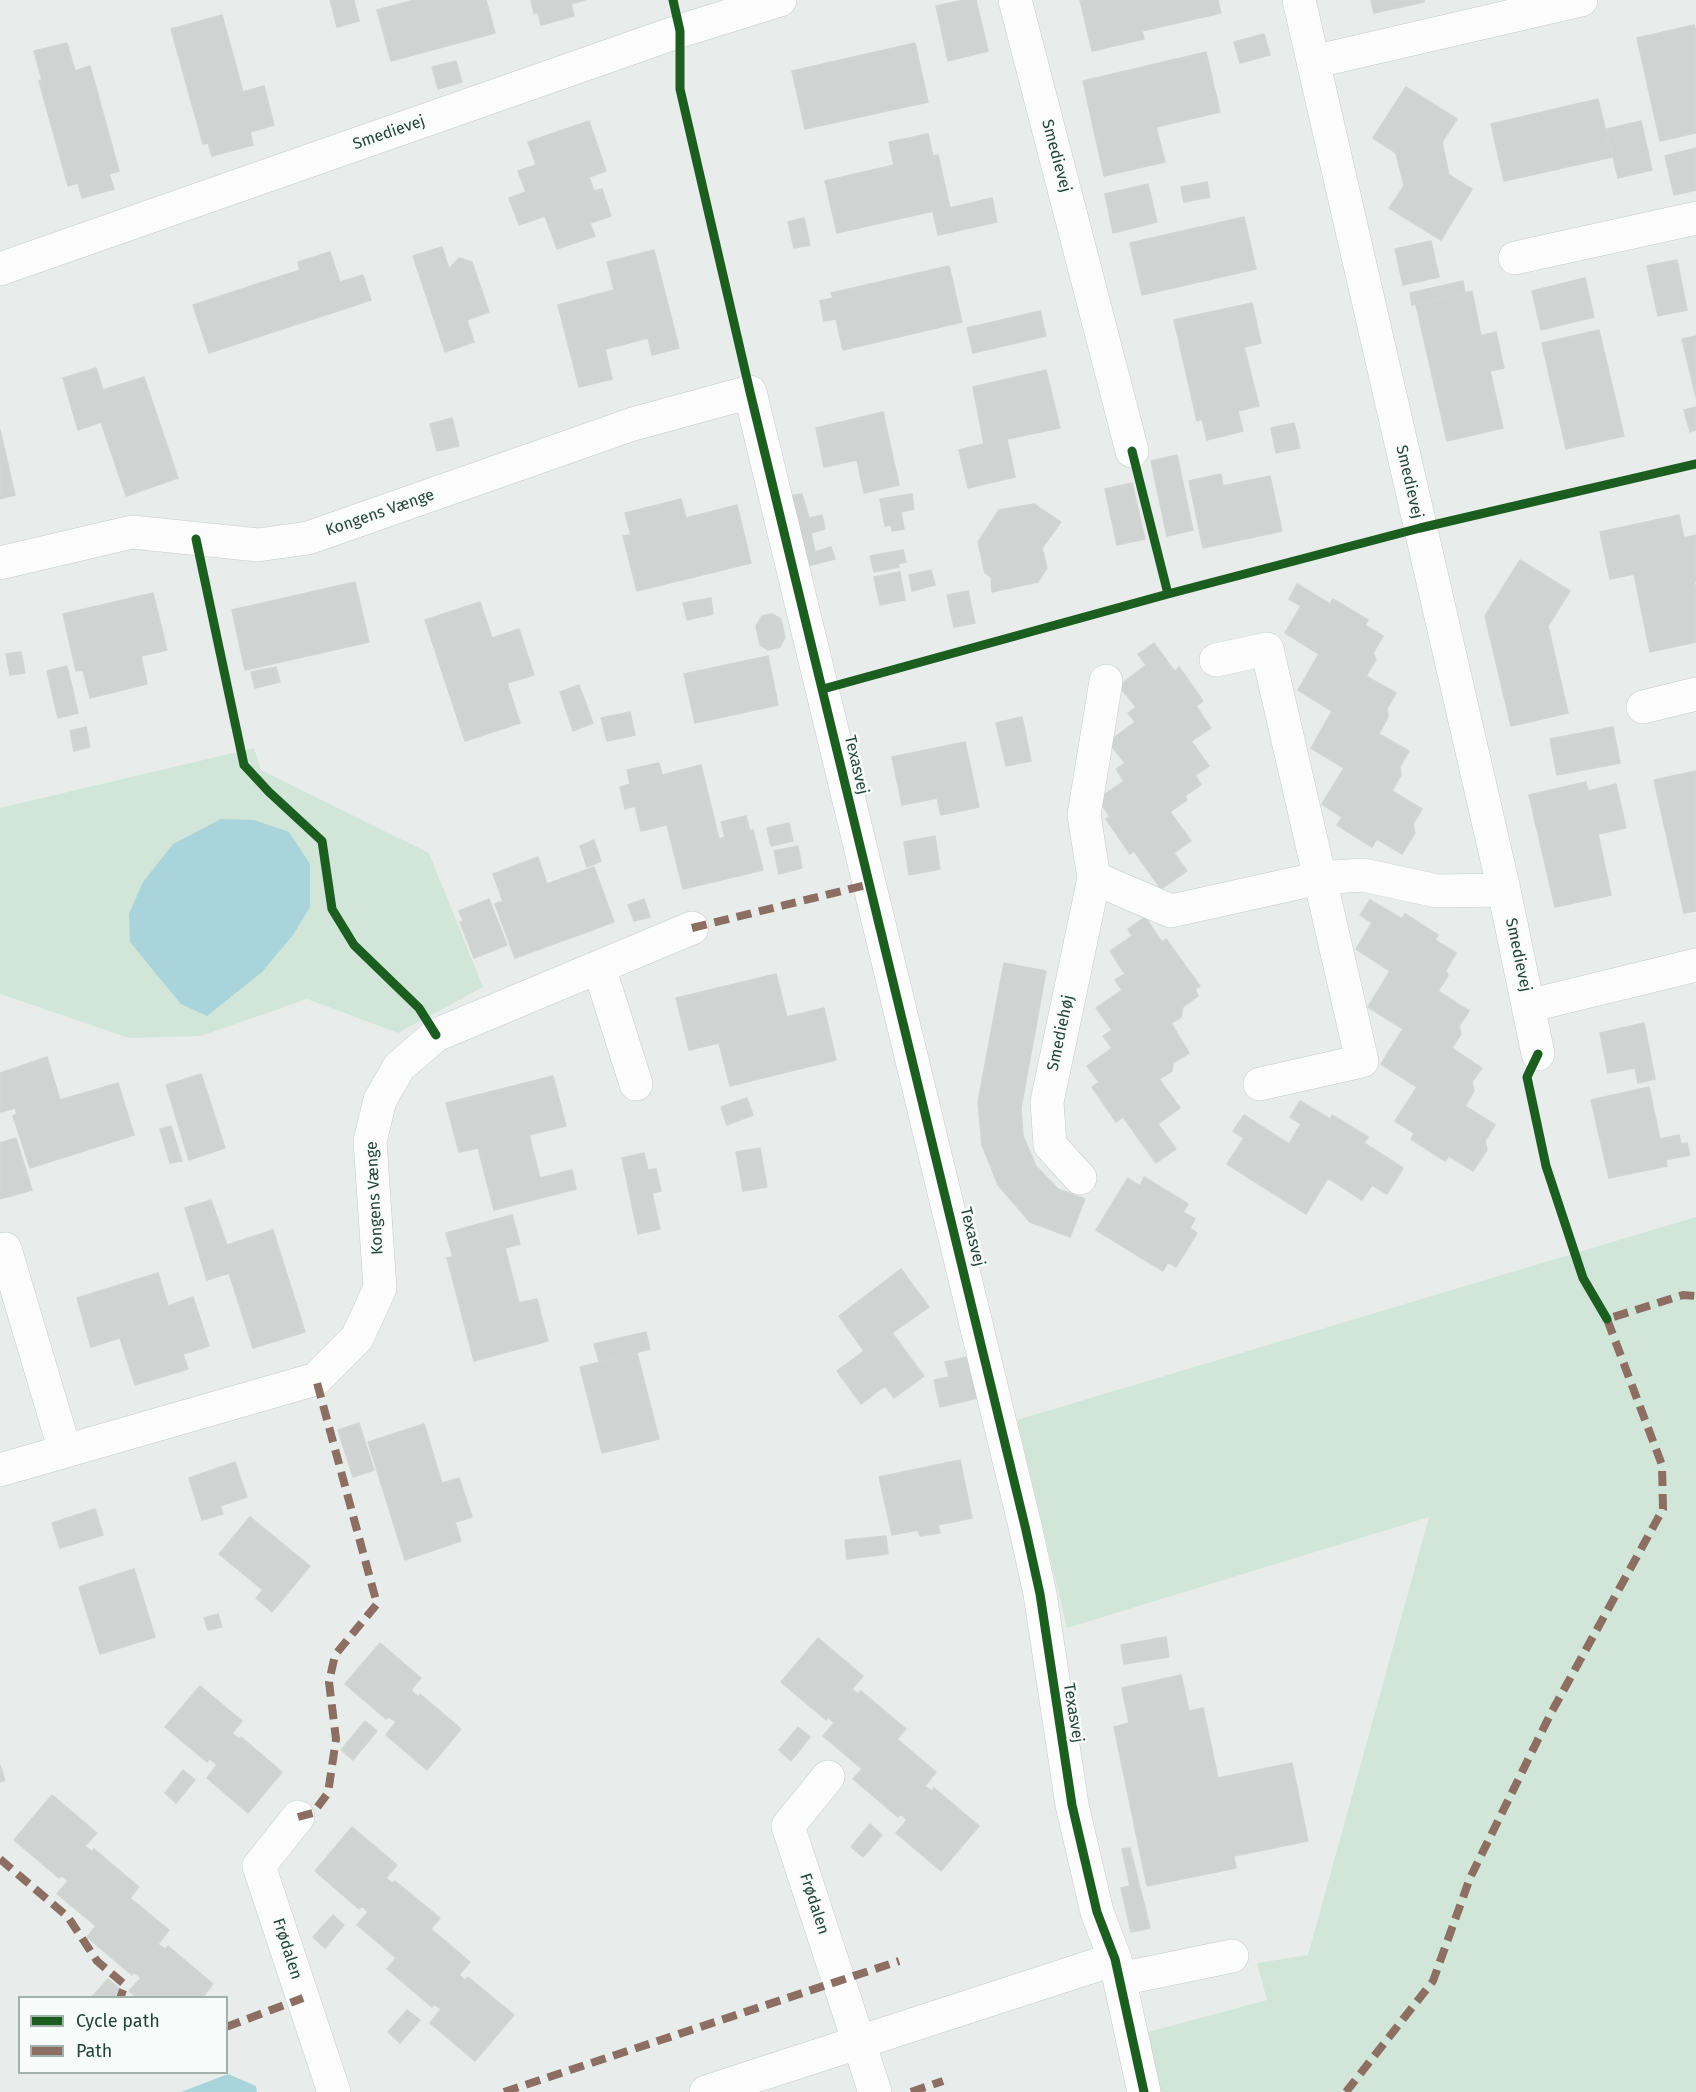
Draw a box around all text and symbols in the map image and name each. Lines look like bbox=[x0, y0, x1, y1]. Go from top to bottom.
street label: Smedievej bbox=[350, 112, 428, 154]
street label: Smedievej bbox=[1037, 117, 1075, 195]
street label: Smedievej bbox=[1391, 443, 1427, 521]
street label: Kongens Vænge bbox=[323, 485, 437, 541]
street label: Texasvej bbox=[840, 733, 872, 797]
street label: Smedievej bbox=[1501, 916, 1535, 994]
street label: Smediehøj bbox=[1044, 993, 1078, 1073]
street label: Kongens Vænge bbox=[362, 1141, 388, 1255]
street label: Texasvej bbox=[955, 1205, 989, 1269]
street label: Texasvej bbox=[1059, 1682, 1087, 1744]
street label: Frødalen bbox=[795, 1871, 833, 1937]
street label: Frødalen bbox=[268, 1916, 306, 1982]
legend bbox=[18, 1996, 228, 2074]
text: Cycle path bbox=[76, 2010, 160, 2032]
text: Path bbox=[76, 2040, 112, 2062]

